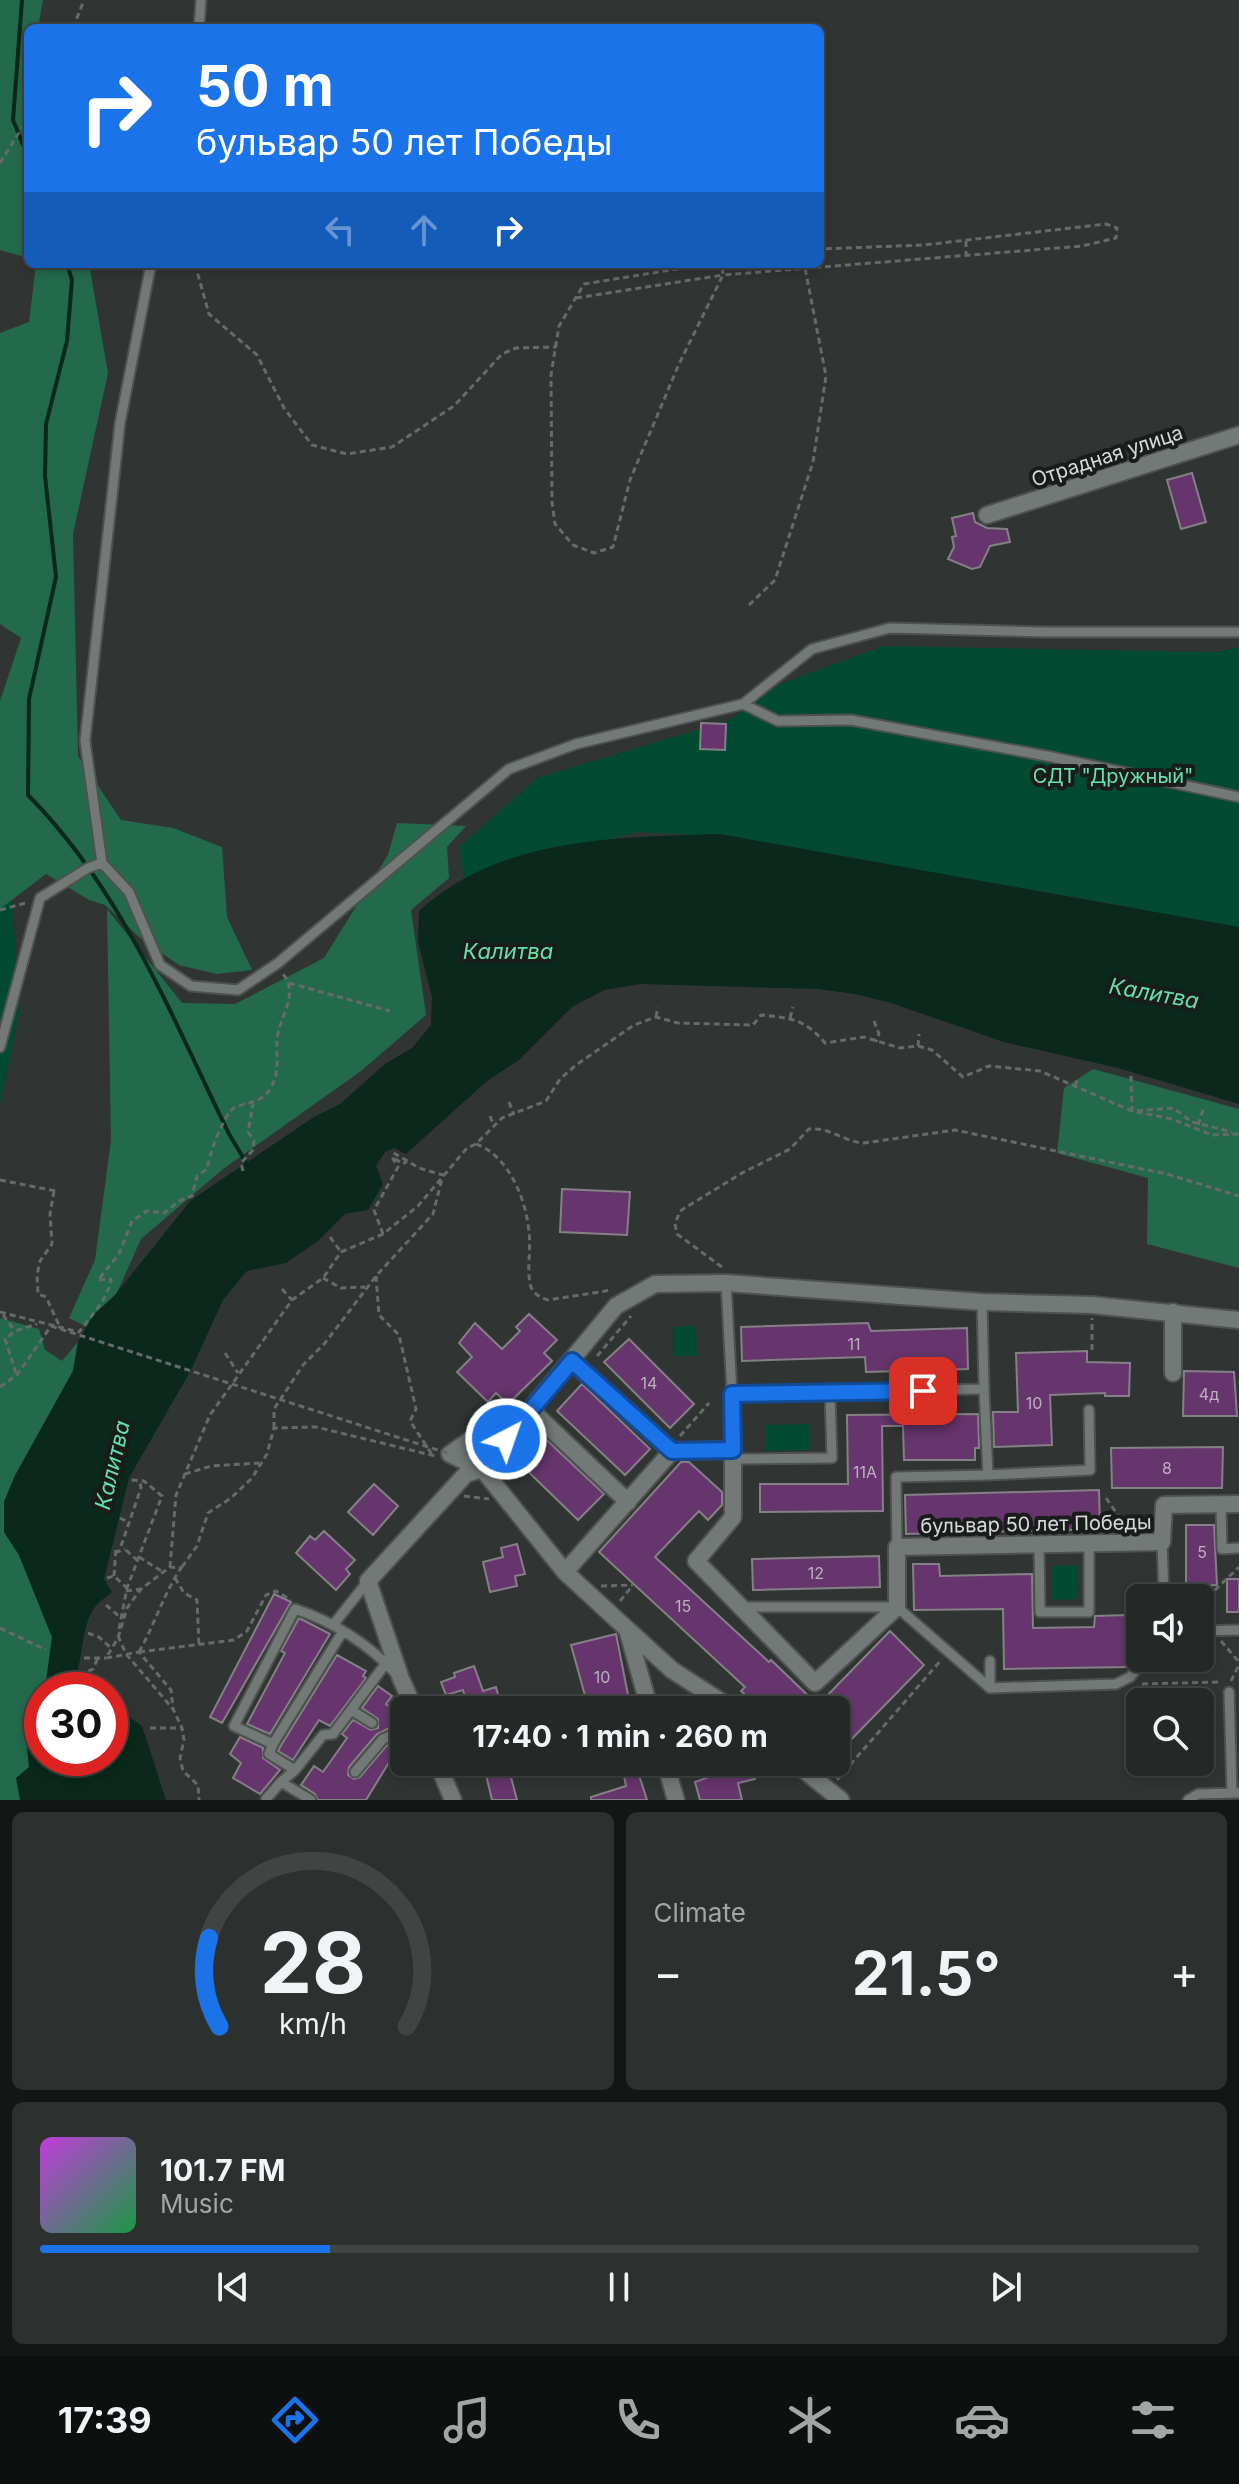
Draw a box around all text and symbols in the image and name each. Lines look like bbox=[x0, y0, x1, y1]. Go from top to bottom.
text: 50 m bbox=[196, 52, 334, 120]
icon: right bbox=[64, 56, 168, 160]
text: бульвар 50 лет Победы bbox=[196, 120, 613, 164]
icon: left bbox=[318, 208, 362, 252]
icon: ahead bbox=[402, 208, 446, 252]
icon: right bbox=[486, 208, 530, 252]
street label: Отрадная улица bbox=[1028, 420, 1186, 492]
park label: СДТ "Дружный" bbox=[1033, 764, 1193, 788]
water label: Калитва bbox=[463, 938, 553, 964]
water label: Калитва bbox=[1107, 972, 1201, 1014]
house number: 11 bbox=[847, 1334, 861, 1354]
pin bbox=[889, 1357, 957, 1425]
icon: arrive bbox=[901, 1369, 945, 1413]
house number: 14 bbox=[641, 1373, 657, 1393]
house number: 4д bbox=[1199, 1384, 1219, 1404]
house number: 10 bbox=[1026, 1393, 1042, 1413]
position arrow bbox=[464, 1397, 548, 1481]
water label: Калитва bbox=[89, 1418, 135, 1512]
house number: 8 bbox=[1162, 1458, 1172, 1478]
house number: 11А bbox=[853, 1462, 877, 1482]
street label: бульвар 50 лет Победы bbox=[920, 1510, 1152, 1538]
house number: 5 bbox=[1197, 1542, 1207, 1562]
house number: 12 bbox=[808, 1563, 824, 1583]
map controls bbox=[1126, 1584, 1214, 1776]
button: sound bbox=[1126, 1584, 1214, 1672]
house number: 15 bbox=[675, 1596, 691, 1616]
house number: 10 bbox=[594, 1667, 610, 1687]
speed limit sign: 30 bbox=[24, 1672, 128, 1776]
button: search bbox=[1126, 1688, 1214, 1776]
text: 17:40 · 1 min · 260 m bbox=[472, 1718, 768, 1754]
text: Climate bbox=[654, 1897, 746, 1928]
text: 28 bbox=[259, 1912, 366, 2013]
text: 21.5° bbox=[852, 1937, 1001, 2009]
text: − bbox=[654, 1946, 683, 2000]
text: + bbox=[1170, 1946, 1199, 2000]
text: km/h bbox=[279, 2006, 347, 2041]
text: 101.7 FM bbox=[160, 2152, 285, 2188]
text: Music bbox=[160, 2188, 234, 2219]
icon: previous bbox=[211, 2265, 255, 2309]
icon: pause bbox=[597, 2265, 641, 2309]
icon: next bbox=[984, 2265, 1028, 2309]
icon: directions bbox=[267, 2392, 323, 2448]
icon: music bbox=[439, 2392, 495, 2448]
icon: phone bbox=[610, 2392, 666, 2448]
icon: climate bbox=[782, 2392, 838, 2448]
icon: car bbox=[954, 2392, 1010, 2448]
icon: filters bbox=[1125, 2392, 1181, 2448]
text: 17:39 bbox=[58, 2398, 152, 2442]

